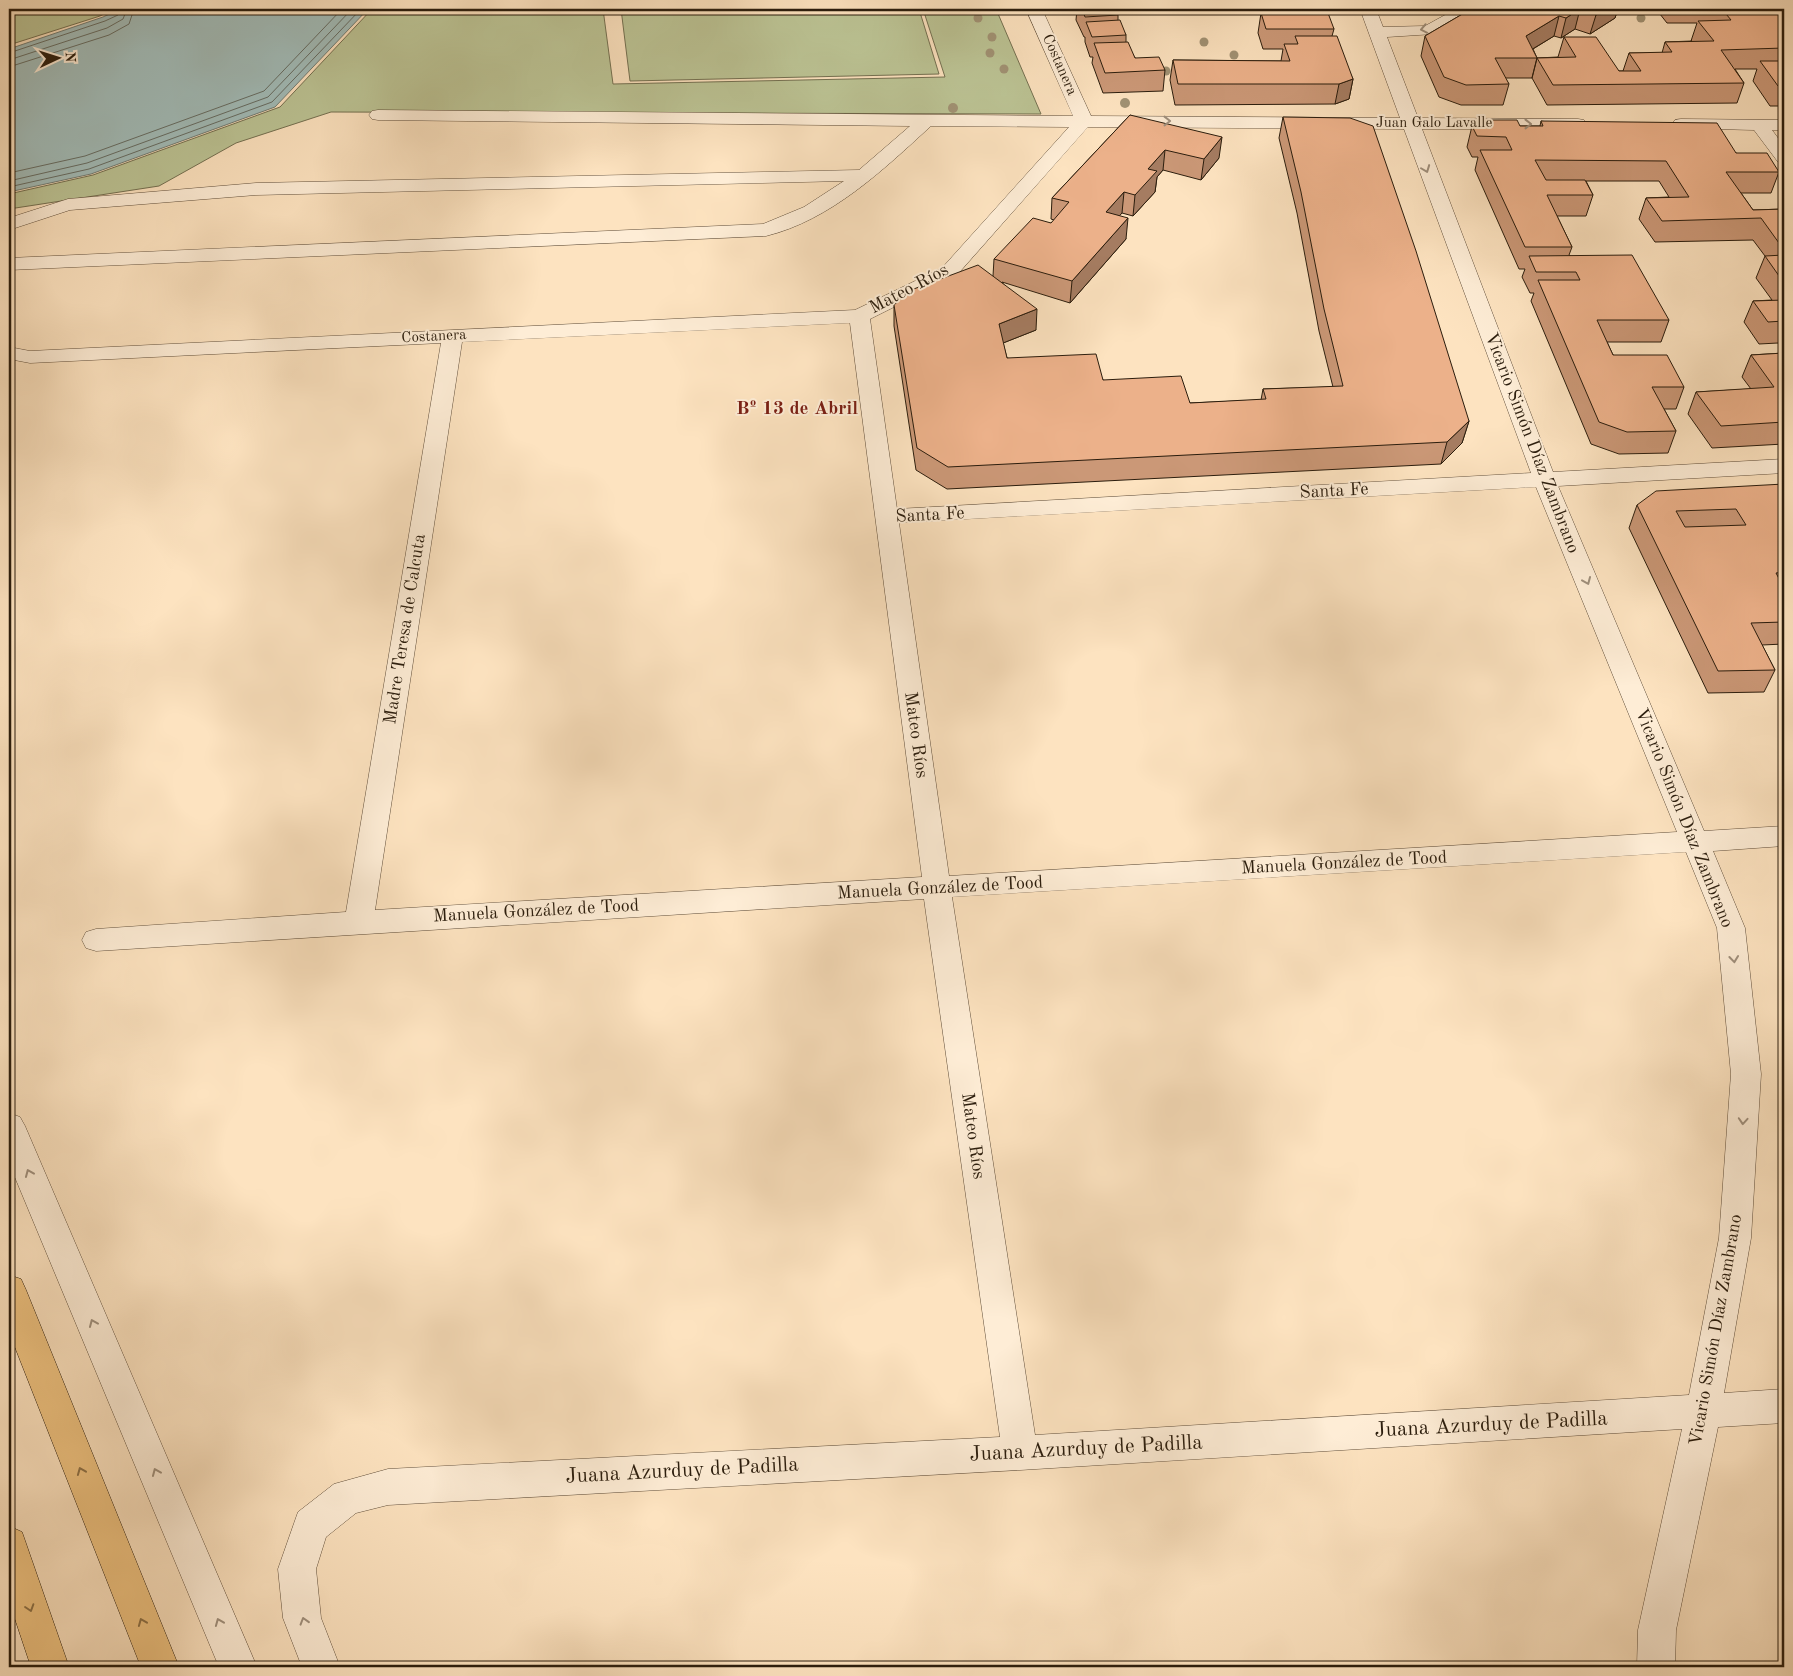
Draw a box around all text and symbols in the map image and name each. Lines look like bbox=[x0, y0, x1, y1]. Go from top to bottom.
one-way arrow bbox=[1420, 24, 1429, 34]
north arrow bbox=[32, 32, 82, 82]
street label: Costanera bbox=[1039, 32, 1079, 98]
text: N bbox=[63, 51, 77, 63]
one-way arrow bbox=[1164, 116, 1172, 126]
street label: Juan Galo Lavalle bbox=[1376, 116, 1492, 131]
one-way arrow bbox=[1525, 119, 1533, 129]
one-way arrow bbox=[1420, 164, 1430, 172]
street label: Mateo Ríos bbox=[866, 261, 952, 317]
street label: Costanera bbox=[401, 328, 468, 346]
street label: Vicario Simón Díaz Zambrano bbox=[1482, 330, 1582, 556]
district label: Bº 13 de Abril bbox=[736, 400, 858, 419]
street label: Santa Fe bbox=[1299, 480, 1369, 502]
street label: Santa Fe bbox=[895, 504, 965, 526]
street label: Madre Teresa de Calcuta bbox=[381, 532, 429, 726]
one-way arrow bbox=[1580, 576, 1591, 585]
street label: Mateo Ríos bbox=[901, 691, 931, 780]
street label: Vicario Simón Díaz Zambrano bbox=[1632, 706, 1736, 930]
street label: Manuela González de Tood bbox=[1240, 849, 1448, 877]
street label: Manuela González de Tood bbox=[836, 874, 1044, 902]
street label: Manuela González de Tood bbox=[432, 897, 640, 925]
one-way arrow bbox=[1729, 956, 1740, 964]
street label: Mateo Ríos bbox=[958, 1092, 988, 1181]
one-way arrow bbox=[1737, 1117, 1748, 1125]
one-way arrow bbox=[24, 1169, 35, 1178]
street label: Vicario Simón Díaz Zambrano bbox=[1687, 1213, 1745, 1447]
one-way arrow bbox=[88, 1319, 99, 1328]
street label: Juana Azurduy de Padilla bbox=[1374, 1408, 1608, 1442]
street label: Juana Azurduy de Padilla bbox=[969, 1432, 1203, 1466]
street label: Juana Azurduy de Padilla bbox=[565, 1454, 799, 1488]
one-way arrow bbox=[77, 1467, 87, 1476]
one-way arrow bbox=[152, 1468, 163, 1477]
one-way arrow bbox=[24, 1603, 34, 1611]
one-way arrow bbox=[138, 1618, 148, 1627]
one-way arrow bbox=[215, 1618, 226, 1627]
one-way arrow bbox=[300, 1618, 310, 1626]

